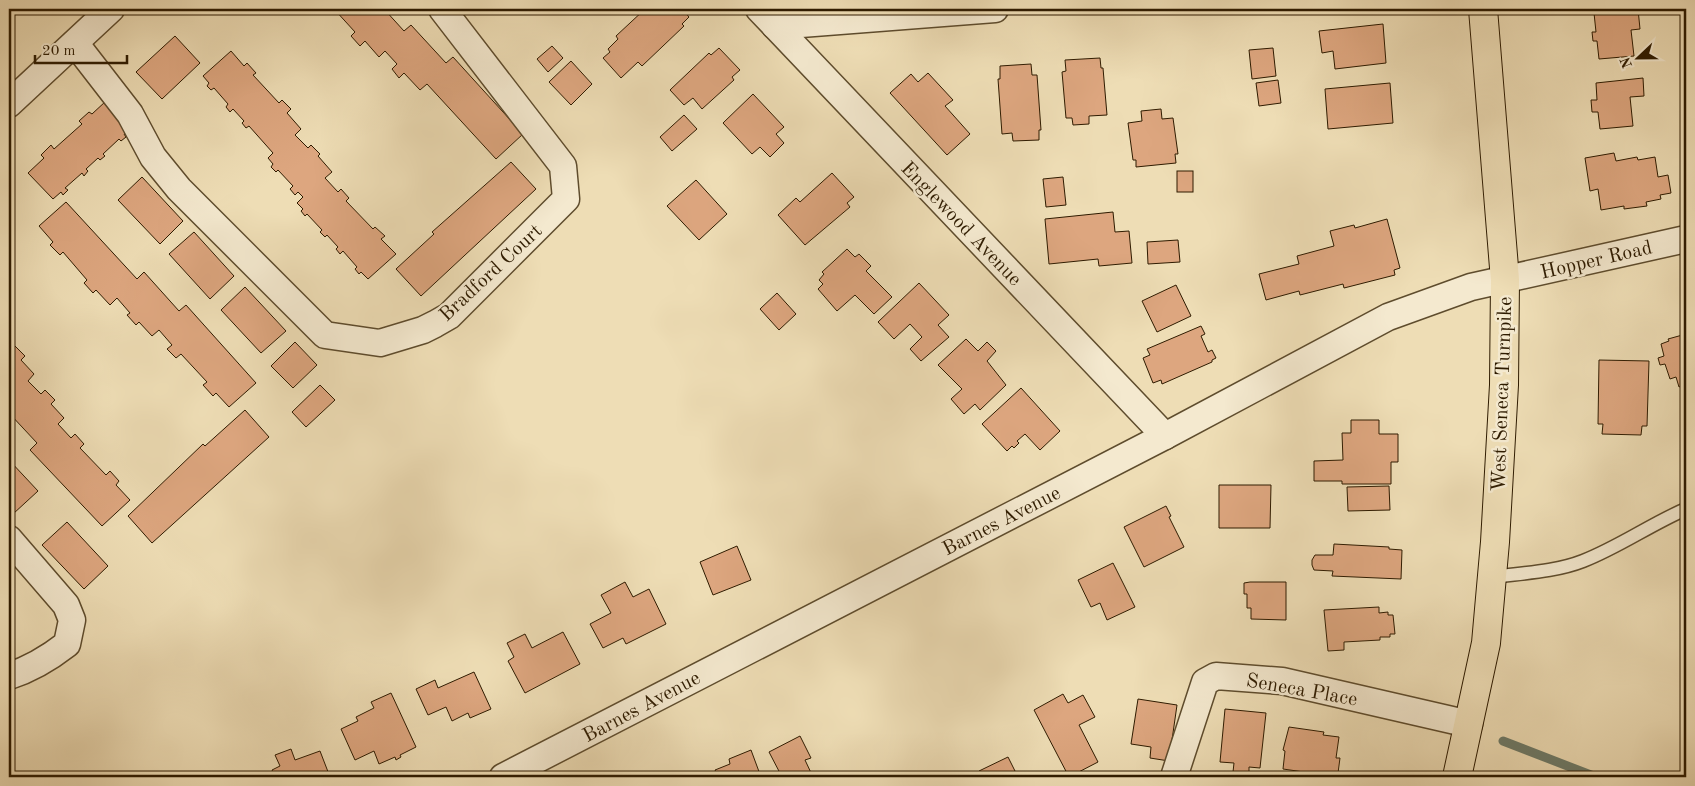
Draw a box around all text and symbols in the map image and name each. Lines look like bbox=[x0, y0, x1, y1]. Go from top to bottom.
scale bar bbox=[35, 32, 128, 64]
north arrow bbox=[1612, 32, 1662, 82]
text: 20 m bbox=[42, 44, 76, 59]
text: N bbox=[1618, 55, 1635, 70]
street label: Englewood Avenue bbox=[896, 158, 1025, 290]
street label: Bradford Court bbox=[436, 221, 547, 326]
street label: Hopper Road bbox=[1539, 238, 1654, 284]
street label: West Seneca Turnpike bbox=[1490, 296, 1516, 492]
street label: Barnes Avenue bbox=[940, 483, 1064, 560]
street label: Barnes Avenue bbox=[580, 668, 704, 747]
street label: Seneca Place bbox=[1244, 671, 1359, 711]

